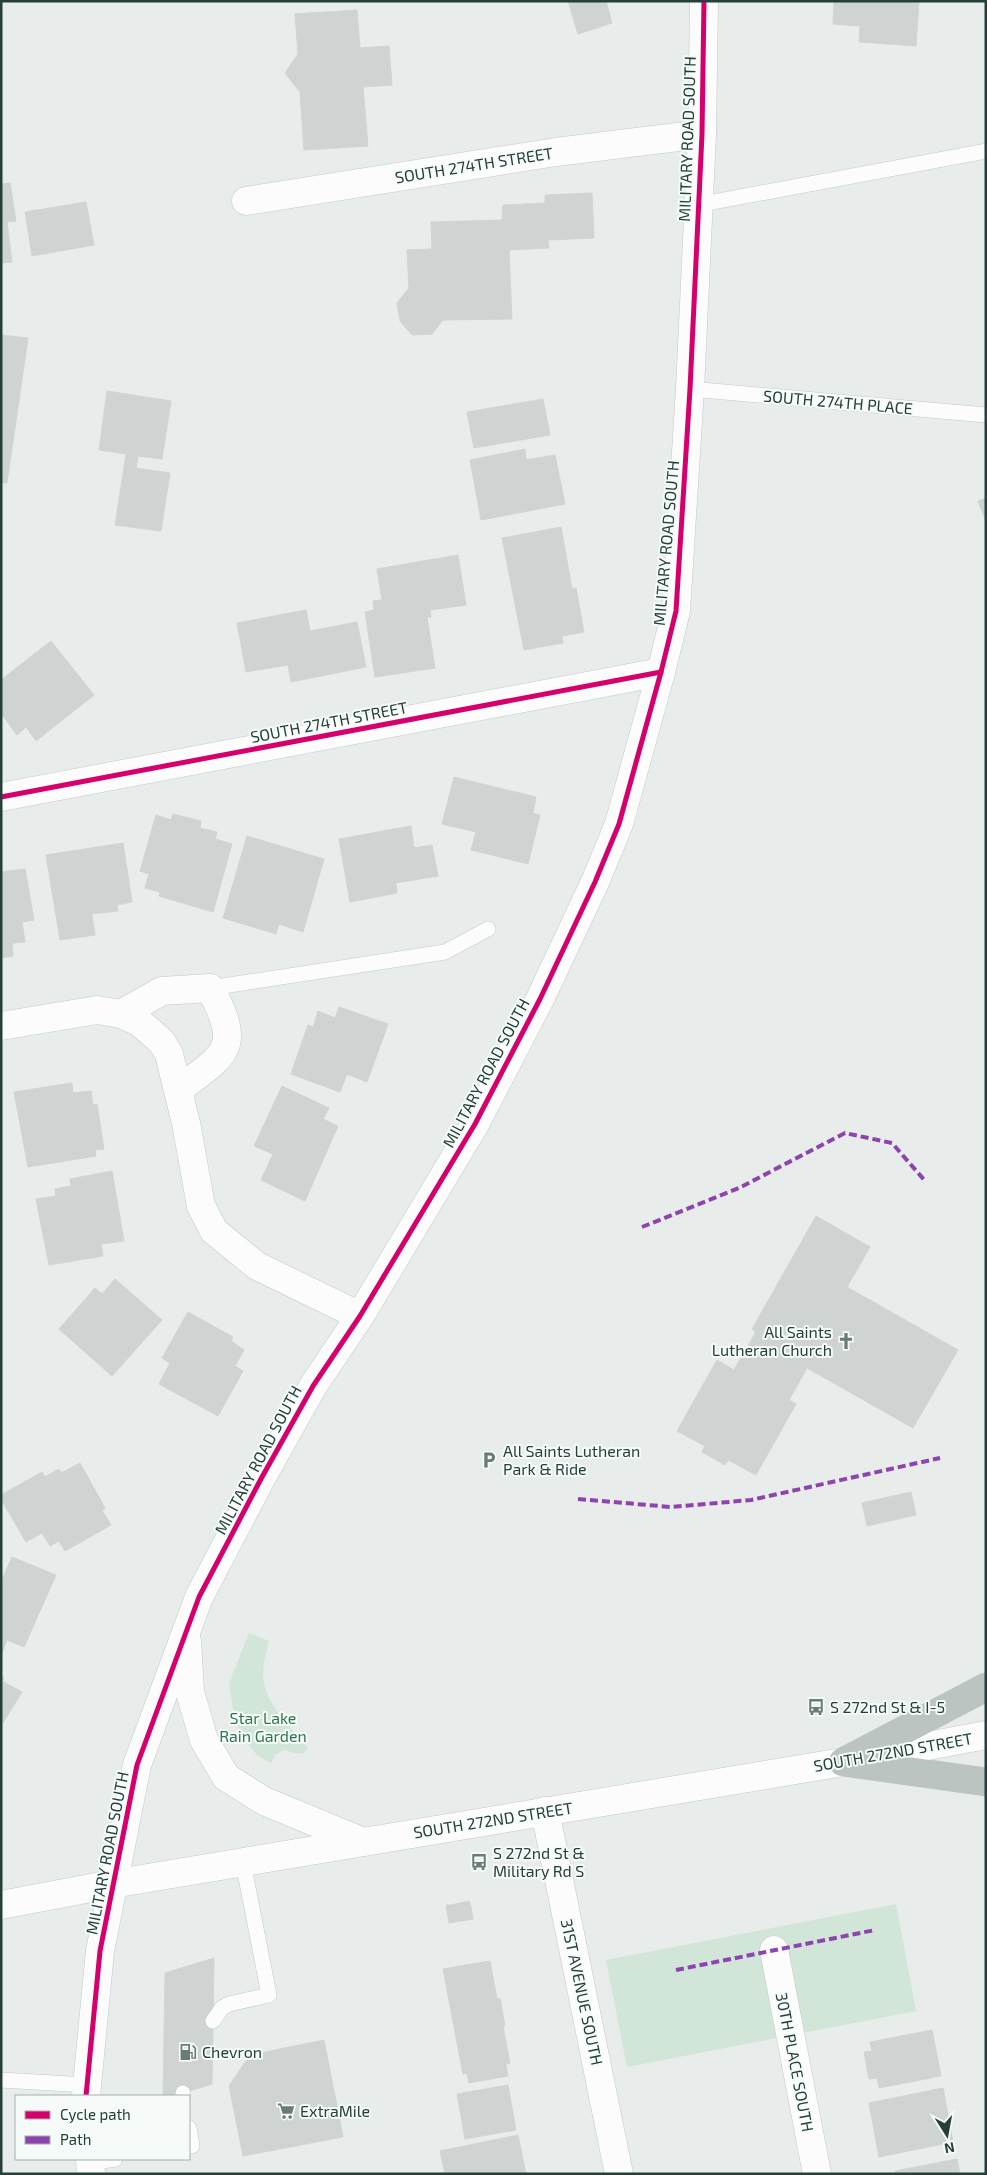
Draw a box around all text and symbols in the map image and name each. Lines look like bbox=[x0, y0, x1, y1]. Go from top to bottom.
street label: MILITARY ROAD SOUTH bbox=[674, 56, 699, 222]
street label: SOUTH 274TH STREET bbox=[394, 143, 554, 186]
street label: SOUTH 274TH PLACE bbox=[763, 386, 914, 418]
street label: MILITARY ROAD SOUTH bbox=[649, 460, 682, 626]
street label: SOUTH 274TH STREET bbox=[249, 697, 409, 746]
street label: MILITARY ROAD SOUTH bbox=[438, 995, 533, 1150]
place label: All Saints Lutheran Church bbox=[712, 1322, 832, 1359]
church icon: All Saints Lutheran Church bbox=[836, 1331, 856, 1351]
street label: MILITARY ROAD SOUTH bbox=[210, 1382, 305, 1537]
place label: All Saints Lutheran Park & Ride bbox=[503, 1441, 640, 1478]
parking icon: All Saints Lutheran Park & Ride bbox=[479, 1450, 499, 1470]
bus stop icon: S 272nd St & I-5 bbox=[806, 1697, 826, 1717]
place label: S 272nd St & I-5 bbox=[830, 1697, 945, 1716]
park label: Star Lake Rain Garden bbox=[219, 1708, 307, 1745]
street label: SOUTH 272ND STREET bbox=[812, 1728, 974, 1775]
street label: MILITARY ROAD SOUTH bbox=[81, 1770, 132, 1936]
street label: SOUTH 272ND STREET bbox=[412, 1798, 574, 1841]
place label: S 272nd St & Military Rd S bbox=[493, 1843, 585, 1880]
bus stop icon: S 272nd St & Military Rd S bbox=[469, 1852, 489, 1872]
street label: 31ST AVENUE SOUTH bbox=[558, 1917, 607, 2067]
street label: 30TH PLACE SOUTH bbox=[773, 1991, 818, 2133]
fuel station icon: Chevron bbox=[178, 2042, 198, 2062]
place label: Chevron bbox=[202, 2042, 262, 2061]
legend bbox=[15, 2095, 190, 2160]
supermarket icon: ExtraMile bbox=[276, 2101, 296, 2121]
place label: ExtraMile bbox=[300, 2101, 370, 2120]
text: Cycle path bbox=[60, 2105, 131, 2123]
north arrow bbox=[922, 2110, 972, 2160]
text: Path bbox=[60, 2130, 91, 2148]
text: N bbox=[943, 2139, 956, 2158]

